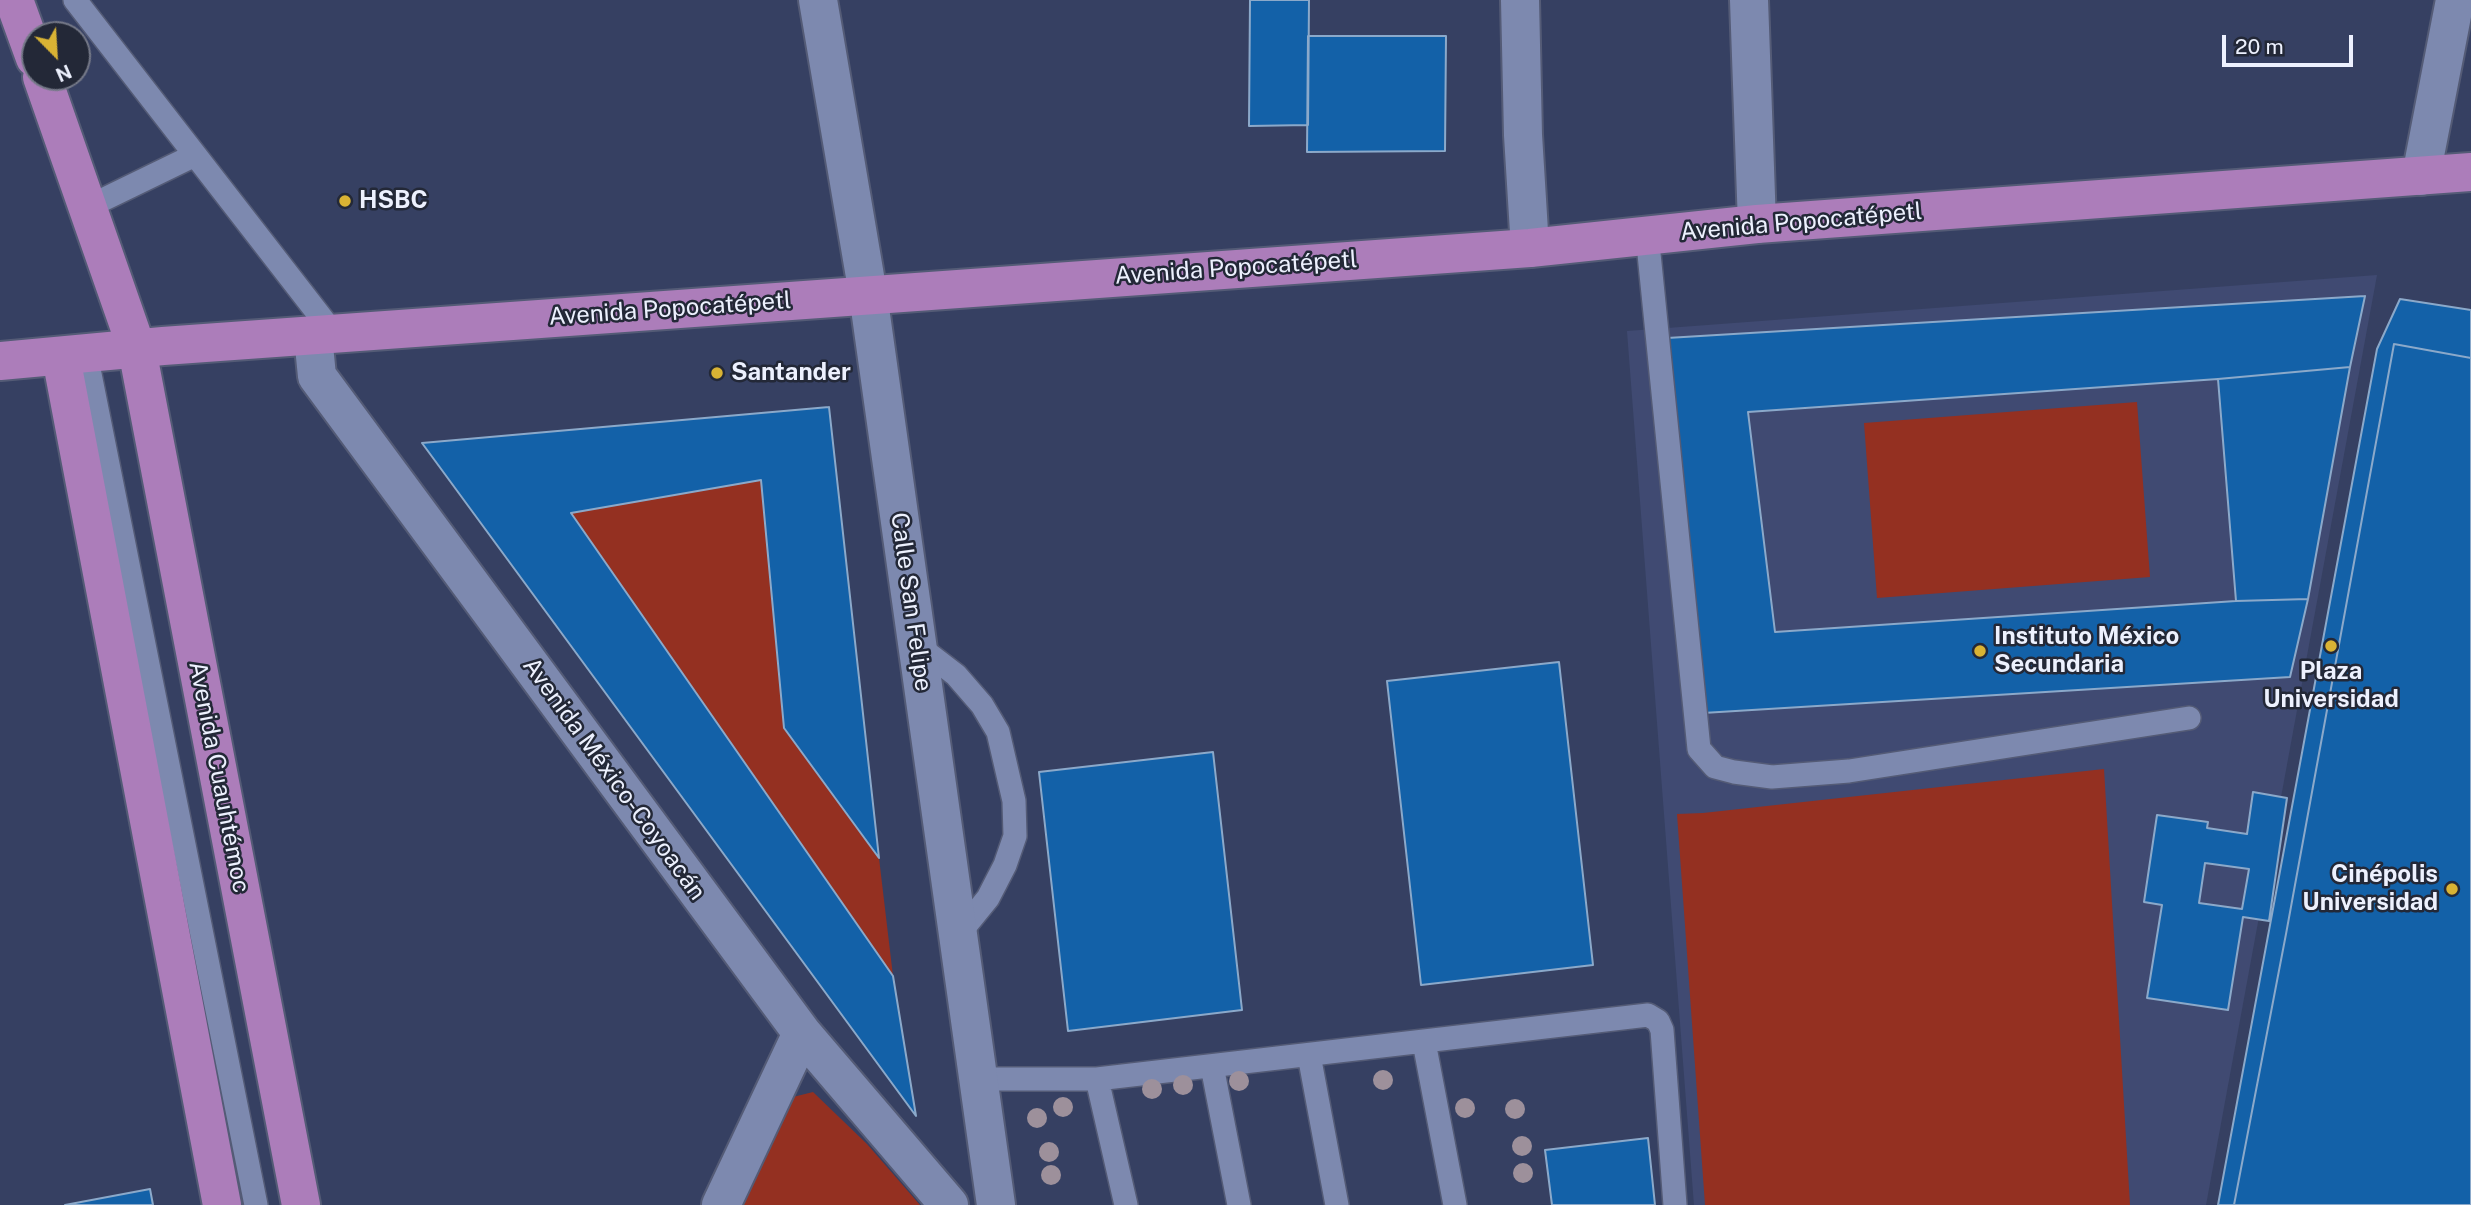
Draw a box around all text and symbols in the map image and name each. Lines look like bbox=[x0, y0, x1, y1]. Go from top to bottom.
north arrow bbox=[21, 21, 91, 91]
scale bar bbox=[2226, 21, 2357, 65]
text: 20 m bbox=[2235, 34, 2284, 59]
text: N bbox=[52, 60, 75, 86]
place label: HSBC bbox=[359, 187, 428, 215]
marker: HSBC bbox=[337, 193, 353, 209]
street label: Avenida Popocatépetl bbox=[1679, 197, 1923, 247]
street label: Avenida Popocatépetl bbox=[1114, 245, 1358, 291]
street label: Avenida Popocatépetl bbox=[548, 286, 792, 332]
place label: Santander bbox=[731, 359, 851, 387]
marker: Santander bbox=[709, 365, 725, 381]
street label: Calle San Felipe bbox=[884, 511, 938, 693]
place label: Instituto México Secundaria bbox=[1994, 623, 2179, 679]
marker: Plaza Universidad bbox=[2323, 638, 2339, 654]
marker: Instituto México Secundaria bbox=[1972, 643, 1988, 659]
street label: Avenida México-Coyoacán bbox=[516, 652, 712, 906]
place label: Plaza Universidad bbox=[2263, 658, 2399, 714]
street label: Avenida Cuauhtémoc bbox=[182, 659, 256, 895]
place label: Cinépolis Universidad bbox=[2302, 861, 2438, 917]
marker: Cinépolis Universidad bbox=[2444, 881, 2460, 897]

